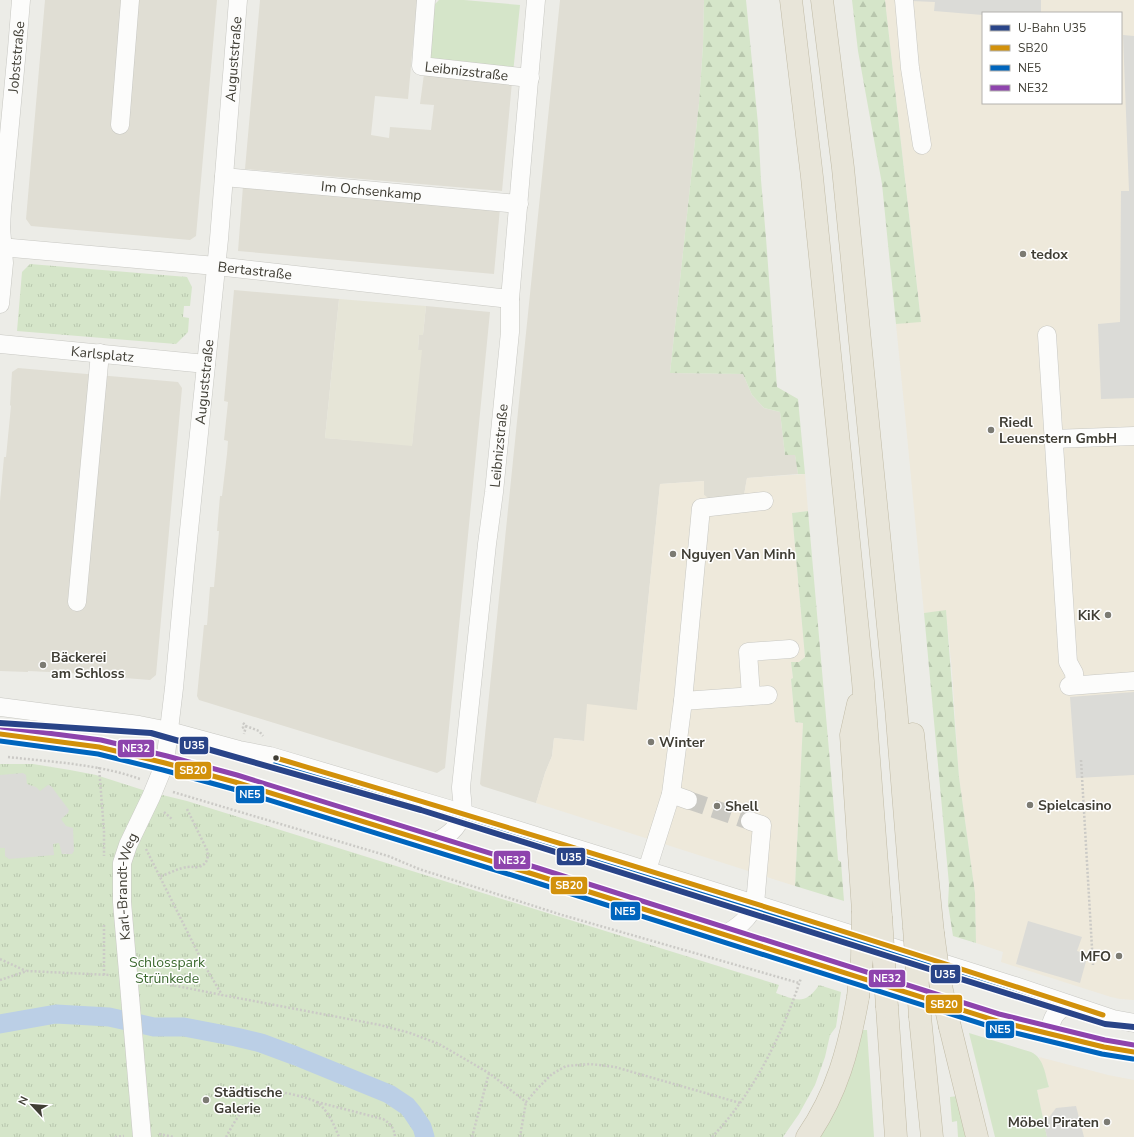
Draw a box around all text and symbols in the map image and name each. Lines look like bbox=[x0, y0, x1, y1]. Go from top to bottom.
legend bbox=[982, 12, 1122, 104]
street label: Auguststraße bbox=[221, 16, 247, 103]
street label: Jobststraße bbox=[4, 20, 29, 95]
text: U-Bahn U35 bbox=[1018, 20, 1086, 36]
text: SB20 bbox=[1018, 40, 1048, 56]
street label: Leibnizstraße bbox=[424, 57, 509, 86]
text: NE5 bbox=[1018, 60, 1041, 76]
text: NE32 bbox=[1018, 80, 1048, 96]
street label: Im Ochsenkamp bbox=[320, 177, 423, 205]
place label: tedox bbox=[1031, 245, 1068, 264]
marker: tedox bbox=[1018, 249, 1028, 259]
street label: Bertastraße bbox=[217, 257, 293, 284]
street label: Auguststraße bbox=[191, 338, 219, 426]
street label: Karlsplatz bbox=[70, 342, 135, 367]
street label: Leibnizstraße bbox=[485, 403, 513, 489]
place label: Riedl Leuenstern GmbH bbox=[999, 413, 1117, 448]
marker: Riedl Leuenstern GmbH bbox=[986, 425, 996, 435]
place label: Nguyen Van Minh bbox=[681, 545, 796, 564]
marker: Nguyen Van Minh bbox=[668, 549, 678, 559]
place label: KiK bbox=[1078, 606, 1101, 625]
marker: KiK bbox=[1103, 610, 1113, 620]
place label: Bäckerei am Schloss bbox=[51, 648, 125, 683]
marker: Bäckerei am Schloss bbox=[38, 660, 48, 670]
place label: Winter bbox=[659, 733, 705, 752]
line badge: U35 bbox=[179, 736, 209, 755]
marker: Winter bbox=[646, 737, 656, 747]
text: U35 bbox=[183, 738, 205, 753]
line badge: NE32 bbox=[117, 739, 155, 758]
text: NE32 bbox=[122, 741, 150, 756]
unlabelled marker bbox=[271, 753, 281, 763]
line badge: SB20 bbox=[174, 761, 212, 780]
text: SB20 bbox=[179, 763, 207, 778]
line badge: NE5 bbox=[235, 785, 265, 804]
text: NE5 bbox=[239, 787, 261, 802]
place label: Spielcasino bbox=[1038, 796, 1112, 815]
place label: Shell bbox=[725, 797, 759, 816]
marker: Spielcasino bbox=[1025, 800, 1035, 810]
marker: Shell bbox=[712, 801, 722, 811]
street label: Karl-Brandt-Weg bbox=[113, 829, 143, 941]
line badge: U35 bbox=[556, 847, 586, 866]
line badge: NE32 bbox=[493, 850, 531, 870]
text: U35 bbox=[560, 850, 582, 865]
text: NE32 bbox=[498, 853, 526, 868]
line badge: SB20 bbox=[550, 876, 588, 895]
text: SB20 bbox=[555, 878, 583, 893]
line badge: NE5 bbox=[610, 901, 641, 921]
text: NE5 bbox=[614, 904, 636, 919]
place label: MFO bbox=[1080, 947, 1111, 966]
marker: MFO bbox=[1114, 951, 1124, 961]
park label: Schlosspark Strünkede bbox=[129, 953, 206, 988]
line badge: U35 bbox=[930, 964, 961, 984]
text: U35 bbox=[934, 967, 956, 982]
line badge: NE32 bbox=[868, 969, 906, 988]
text: NE32 bbox=[873, 971, 901, 986]
line badge: SB20 bbox=[925, 994, 963, 1014]
text: SB20 bbox=[930, 997, 958, 1012]
line badge: NE5 bbox=[985, 1020, 1015, 1039]
text: NE5 bbox=[989, 1022, 1011, 1037]
place label: Städtische Galerie bbox=[214, 1083, 283, 1118]
north arrow bbox=[12, 1085, 52, 1125]
text: N bbox=[15, 1094, 32, 1108]
marker: Städtische Galerie bbox=[201, 1095, 211, 1105]
place label: Möbel Piraten bbox=[1008, 1113, 1099, 1132]
marker: Möbel Piraten bbox=[1102, 1117, 1112, 1127]

